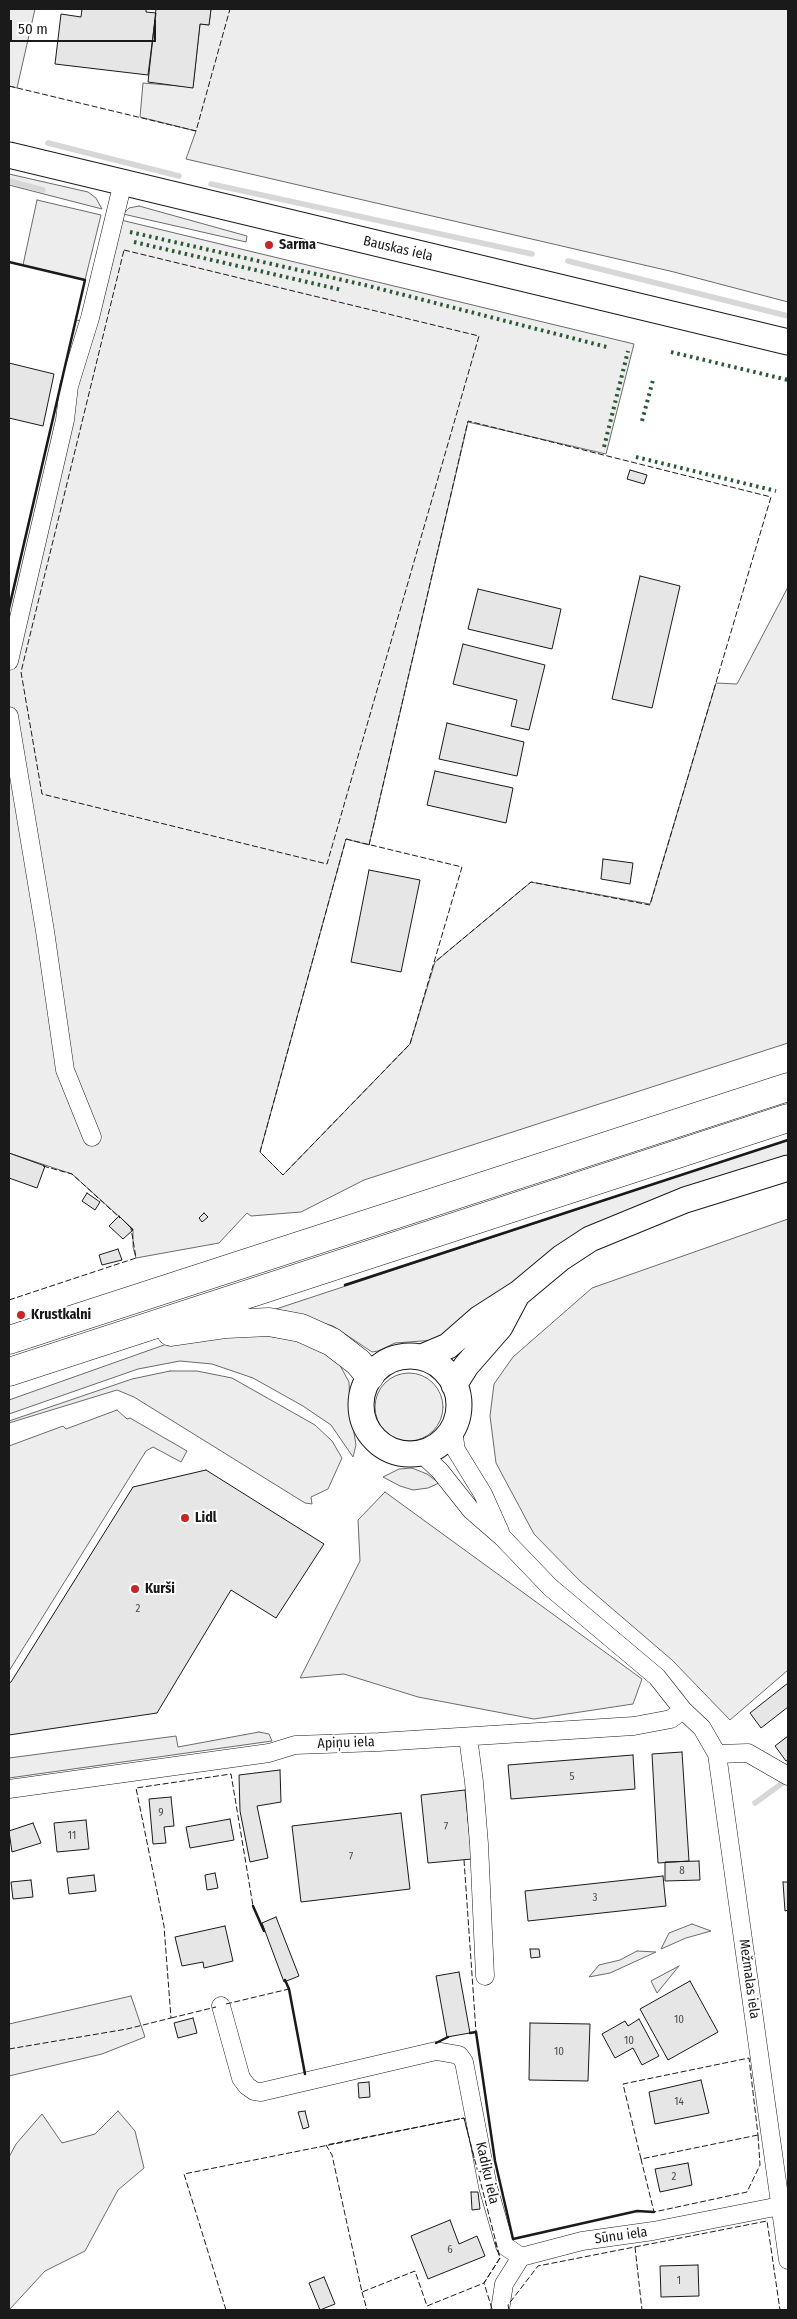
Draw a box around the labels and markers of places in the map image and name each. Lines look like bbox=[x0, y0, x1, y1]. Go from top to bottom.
place label: Sarma bbox=[279, 237, 316, 253]
marker: Sarma bbox=[263, 239, 275, 251]
place label: Krustkalni bbox=[31, 1307, 91, 1323]
marker: Krustkalni bbox=[15, 1309, 27, 1321]
place label: Lidl bbox=[195, 1510, 217, 1526]
marker: Lidl bbox=[179, 1512, 191, 1524]
place label: Kurši bbox=[145, 1581, 175, 1597]
marker: Kurši bbox=[129, 1583, 141, 1595]

